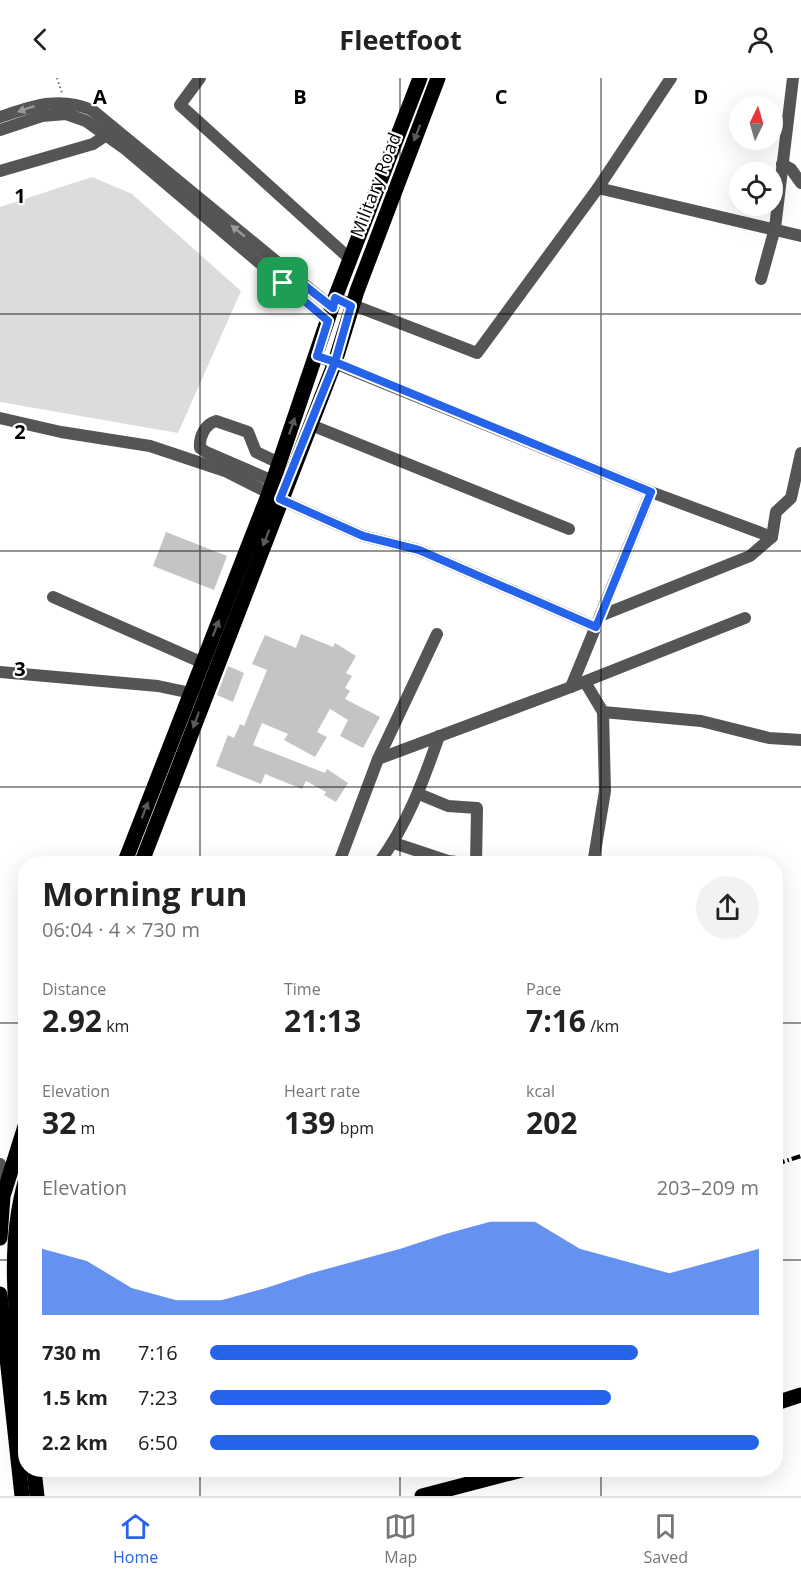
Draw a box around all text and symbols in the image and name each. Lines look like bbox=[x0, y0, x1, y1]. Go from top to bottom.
text: Fleetfoot bbox=[339, 21, 462, 58]
icon: back bbox=[24, 23, 57, 56]
icon: person bbox=[744, 23, 777, 56]
text: A bbox=[93, 83, 107, 110]
text: B bbox=[293, 83, 307, 110]
text: C bbox=[495, 83, 508, 110]
text: D bbox=[694, 83, 708, 110]
north arrow bbox=[729, 96, 783, 150]
map controls bbox=[729, 96, 783, 216]
one-way arrow bbox=[17, 104, 35, 114]
one-way arrow bbox=[412, 124, 422, 142]
street label: Military Road bbox=[344, 129, 406, 240]
button: locate bbox=[729, 162, 783, 216]
text: 1 bbox=[14, 182, 26, 209]
one-way arrow bbox=[231, 225, 246, 238]
pin bbox=[257, 257, 308, 308]
icon: arrive bbox=[266, 266, 299, 299]
one-way arrow bbox=[288, 417, 298, 435]
text: 2 bbox=[14, 418, 26, 445]
one-way arrow bbox=[260, 529, 270, 547]
one-way arrow bbox=[212, 619, 221, 637]
text: 3 bbox=[14, 655, 26, 682]
one-way arrow bbox=[191, 711, 200, 729]
one-way arrow bbox=[140, 800, 150, 818]
text: Morning run bbox=[42, 871, 248, 916]
button: share bbox=[696, 876, 759, 939]
text: 06:04 · 4 × 730 m bbox=[42, 916, 200, 943]
text: Distance bbox=[42, 978, 106, 1000]
text: Time bbox=[284, 978, 321, 1000]
text: Pace bbox=[526, 978, 561, 1000]
text: 2.92 bbox=[42, 1000, 102, 1041]
text: 21:13 bbox=[284, 1000, 361, 1041]
text: 7:16 bbox=[526, 1000, 586, 1041]
text: km bbox=[102, 1015, 129, 1037]
text: /km bbox=[586, 1015, 619, 1037]
text: Elevation bbox=[42, 1080, 110, 1102]
text: Heart rate bbox=[284, 1080, 360, 1102]
text: kcal bbox=[526, 1080, 555, 1102]
text: 32 bbox=[42, 1102, 76, 1143]
text: 139 bbox=[284, 1102, 335, 1143]
text: 202 bbox=[526, 1102, 577, 1143]
text: m bbox=[76, 1117, 95, 1139]
text: bpm bbox=[335, 1117, 374, 1139]
text: Elevation bbox=[42, 1174, 127, 1201]
text: 203–209 m bbox=[657, 1174, 759, 1201]
text: 730 m bbox=[42, 1339, 101, 1366]
text: 7:16 bbox=[138, 1339, 178, 1366]
text: 1.5 km bbox=[42, 1384, 108, 1411]
text: 7:23 bbox=[138, 1384, 178, 1411]
text: 2.2 km bbox=[42, 1429, 108, 1456]
text: 6:50 bbox=[138, 1429, 178, 1456]
tab: Home bbox=[113, 1510, 158, 1568]
tab: Map bbox=[384, 1510, 417, 1568]
tab: Saved bbox=[643, 1510, 688, 1568]

